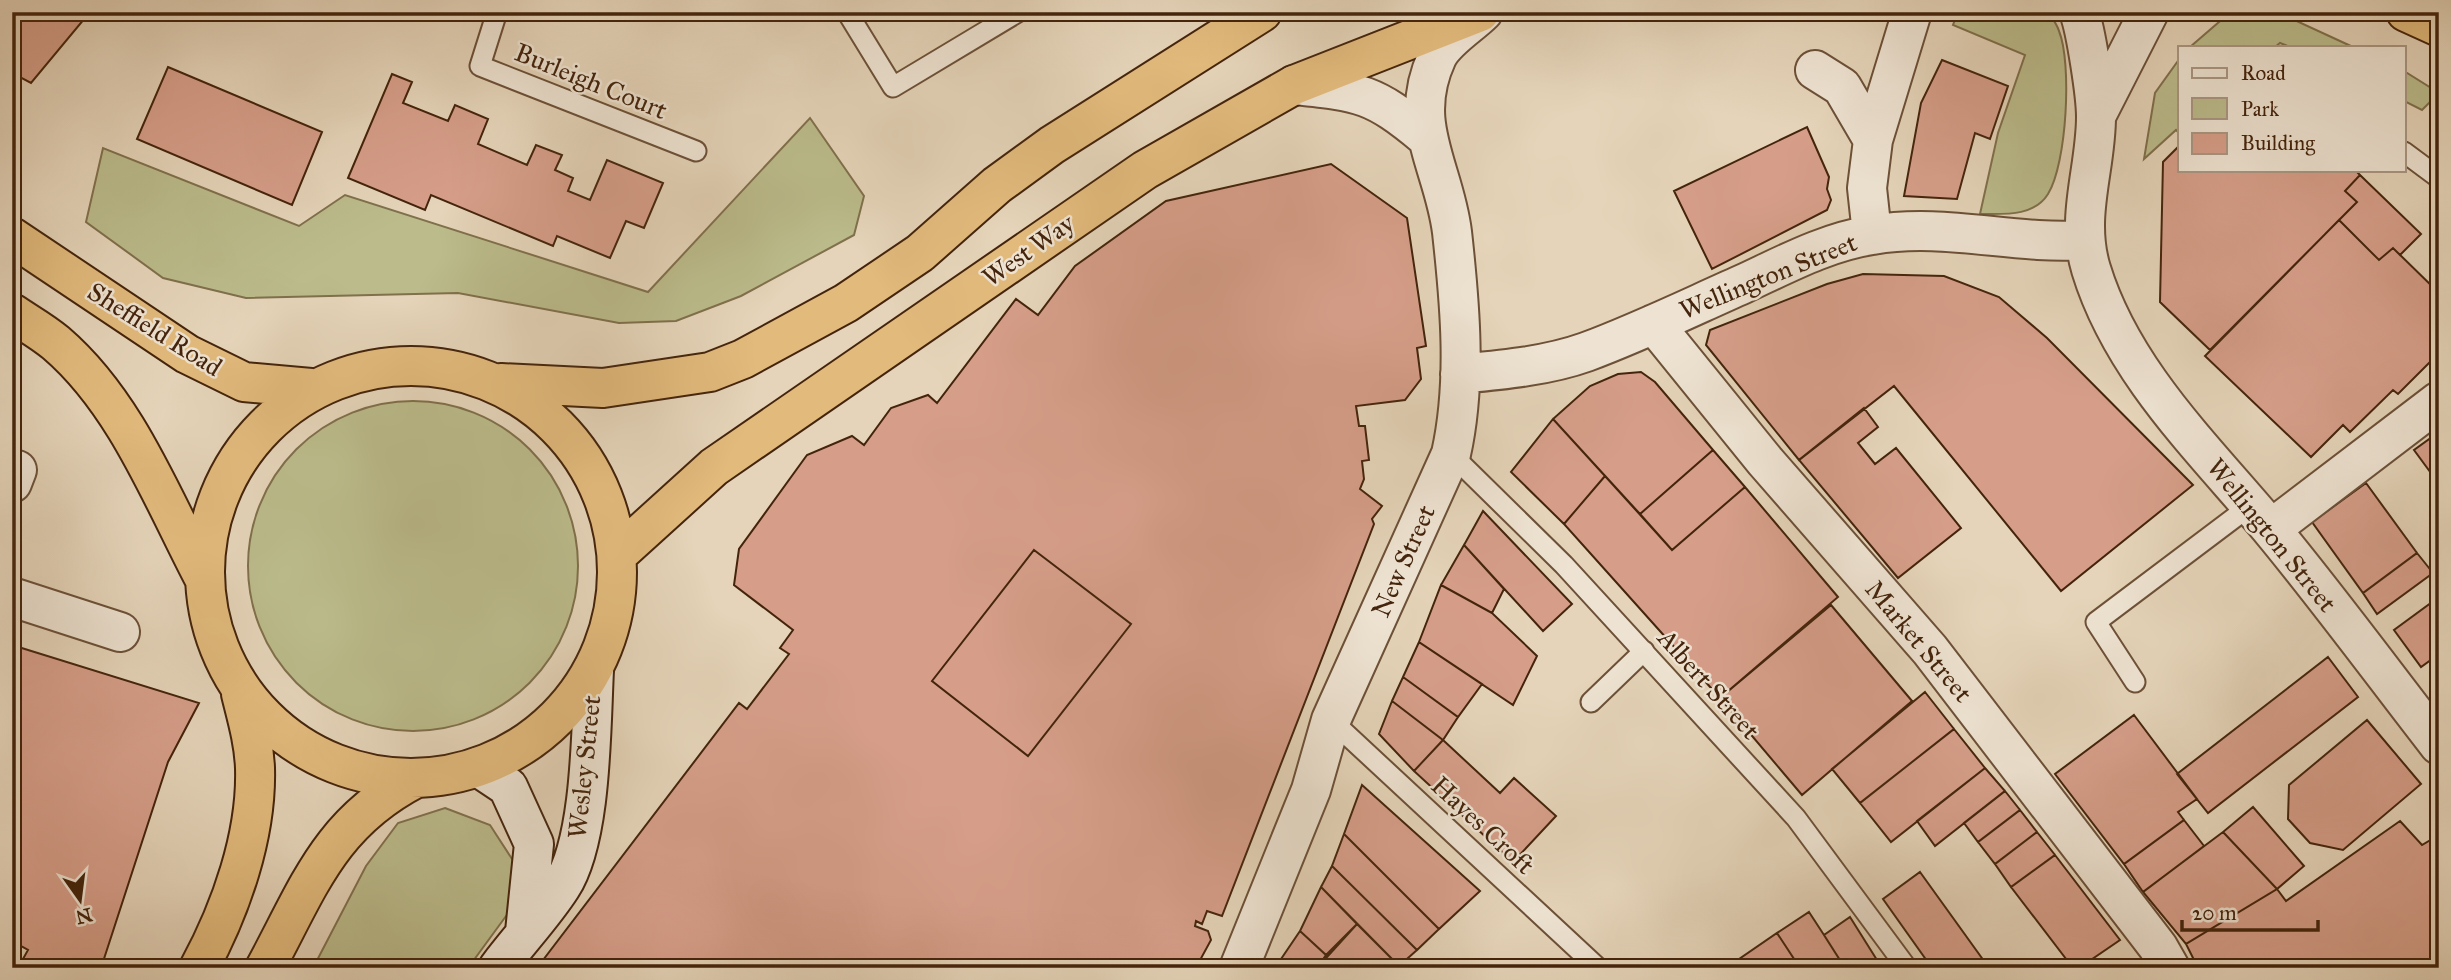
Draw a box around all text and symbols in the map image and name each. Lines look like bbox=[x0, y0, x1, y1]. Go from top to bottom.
street label: Burleigh Court bbox=[510, 36, 672, 126]
legend bbox=[2178, 46, 2406, 172]
text: Road bbox=[2241, 60, 2286, 86]
text: Park bbox=[2241, 96, 2279, 122]
text: Building bbox=[2241, 130, 2315, 156]
street label: West Way bbox=[976, 206, 1081, 293]
street label: Wellington Street bbox=[1675, 226, 1861, 326]
street label: Sheffield Road bbox=[82, 275, 228, 383]
street label: Wellington Street bbox=[2200, 452, 2344, 618]
street label: New Street bbox=[1364, 500, 1442, 622]
street label: Market Street bbox=[1859, 573, 1979, 709]
street label: Albert Street bbox=[1651, 622, 1767, 746]
street label: Wesley Street bbox=[561, 694, 607, 840]
street label: Hayes Croft bbox=[1425, 769, 1541, 881]
north arrow bbox=[46, 864, 116, 934]
scale bar bbox=[2182, 889, 2318, 933]
text: 20 m bbox=[2192, 900, 2237, 926]
text: N bbox=[73, 903, 95, 929]

